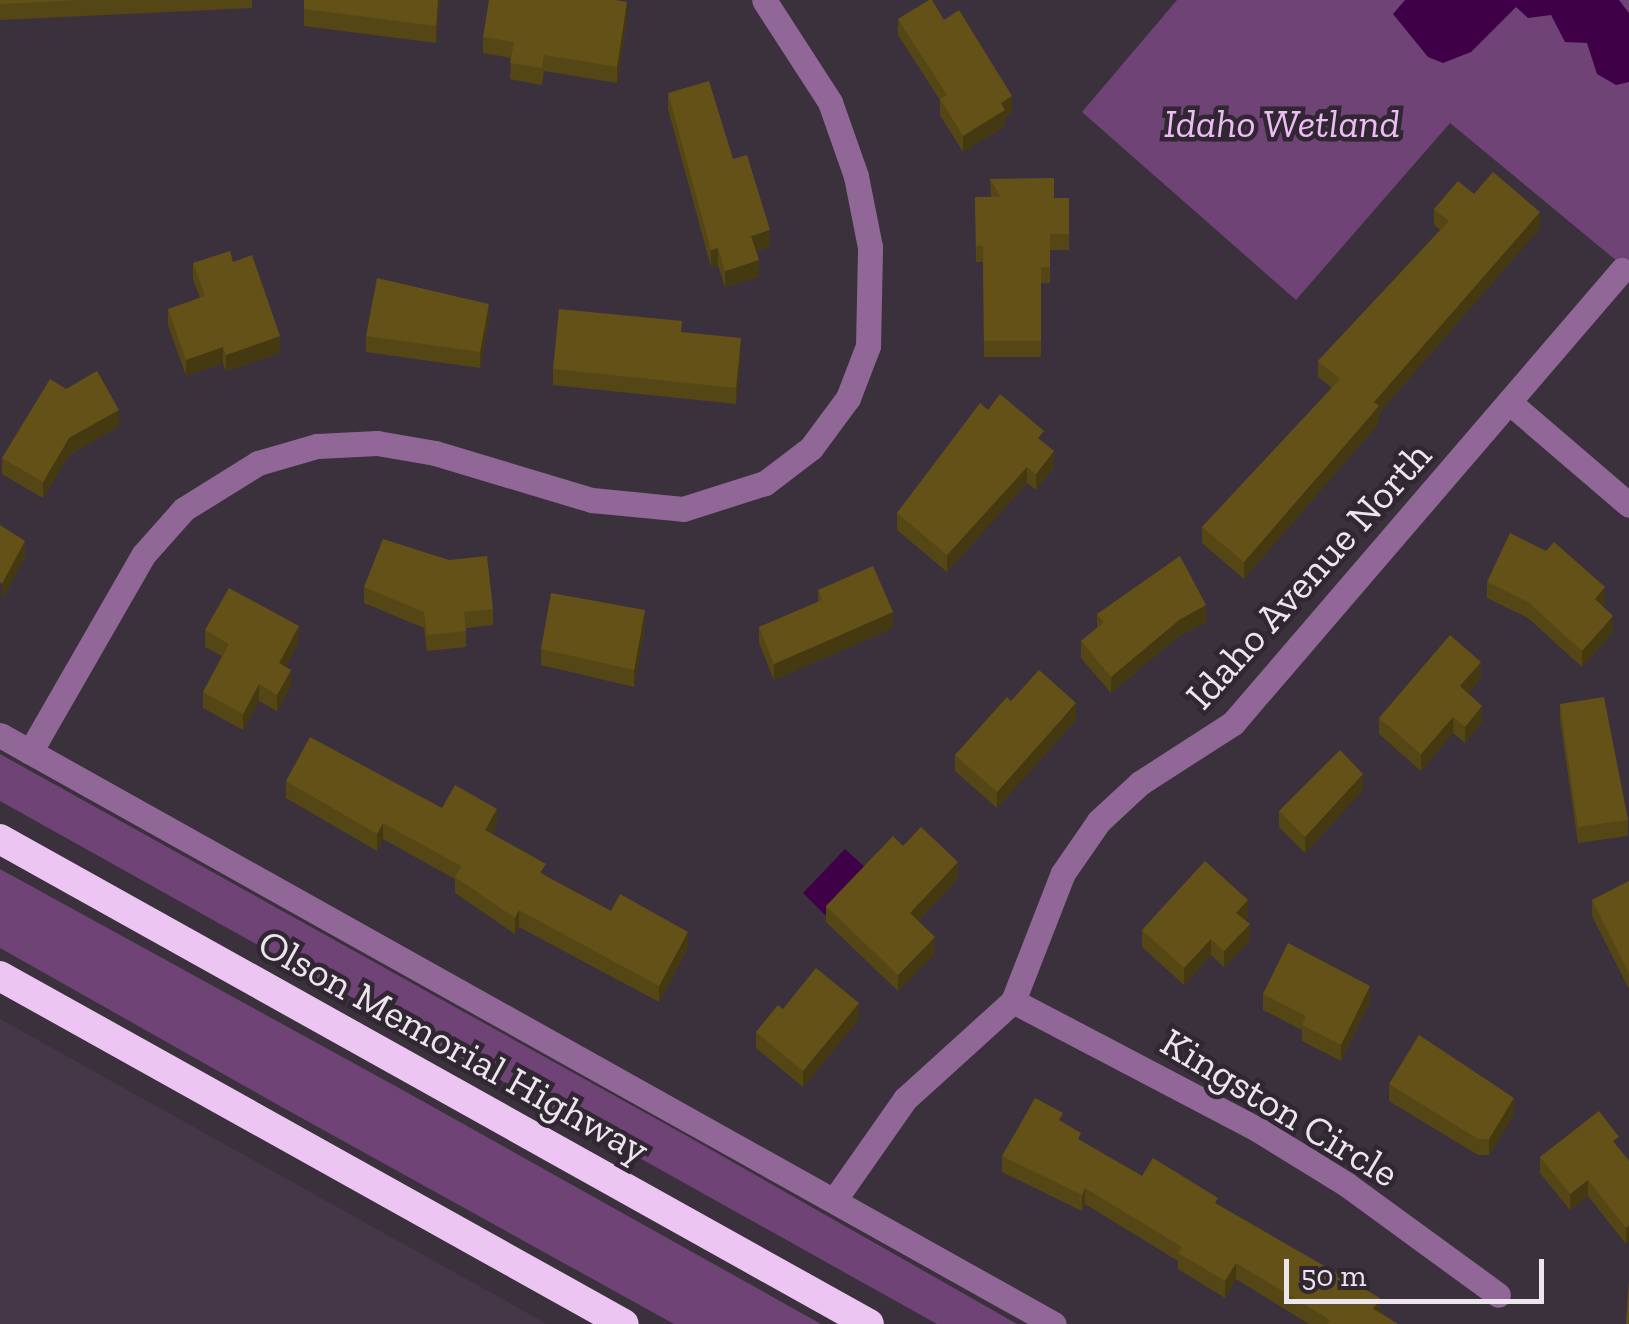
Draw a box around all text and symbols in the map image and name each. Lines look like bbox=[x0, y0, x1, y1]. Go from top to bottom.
park label: Idaho Wetland bbox=[1163, 99, 1401, 147]
street label: Idaho Avenue North bbox=[1175, 431, 1441, 719]
street label: Olson Memorial Highway bbox=[250, 919, 658, 1173]
street label: Kingston Circle bbox=[1153, 1017, 1407, 1197]
scale bar bbox=[1289, 1239, 1549, 1301]
text: 50 m bbox=[1301, 1258, 1366, 1294]

